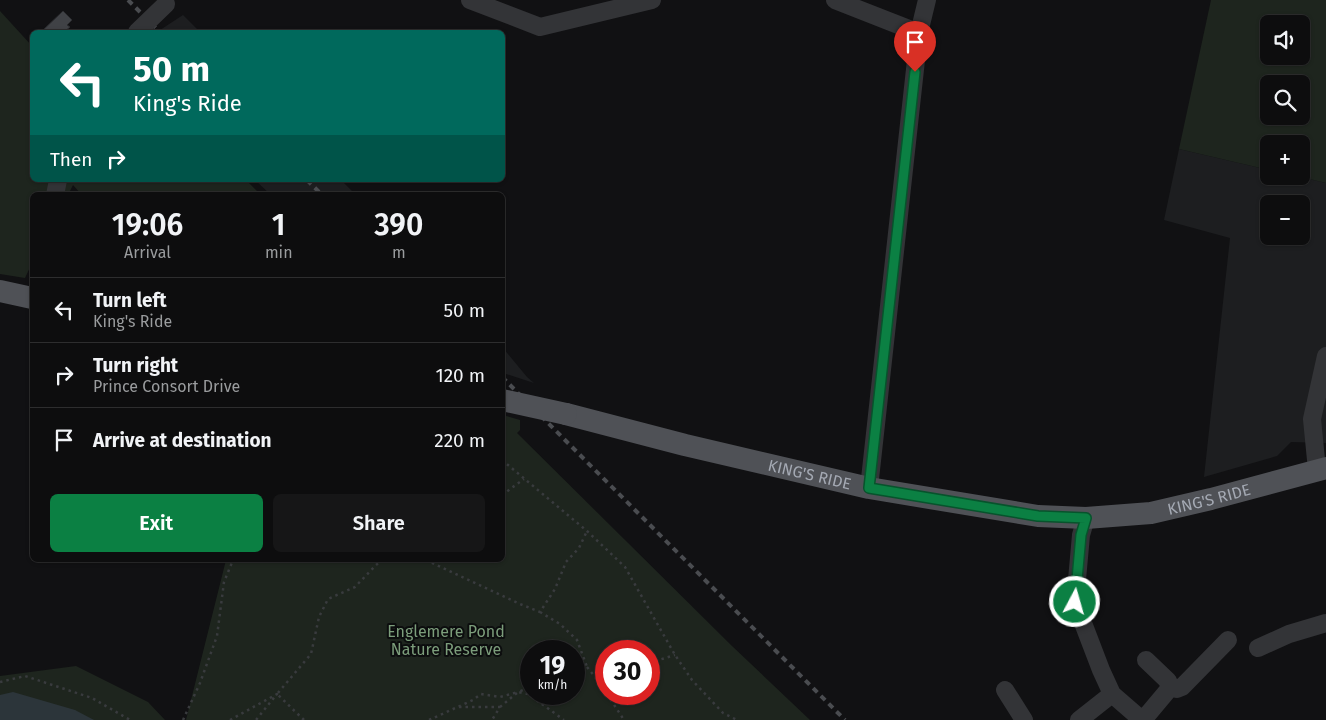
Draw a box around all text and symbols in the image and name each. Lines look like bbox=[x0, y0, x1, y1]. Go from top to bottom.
map controls bbox=[1260, 15, 1310, 245]
button: sound bbox=[1260, 15, 1310, 65]
pin bbox=[894, 21, 936, 72]
icon: arrive bbox=[901, 28, 929, 56]
text: 50 m bbox=[133, 48, 210, 90]
icon: left bbox=[50, 50, 115, 115]
button: search bbox=[1260, 75, 1310, 125]
text: King's Ride bbox=[133, 90, 242, 117]
button: + bbox=[1260, 135, 1310, 185]
icon: right bbox=[102, 145, 130, 173]
text: Then bbox=[50, 148, 92, 171]
button: − bbox=[1260, 195, 1310, 245]
text: 19:06 bbox=[112, 207, 183, 243]
text: 1 bbox=[272, 207, 286, 243]
text: 390 bbox=[374, 207, 423, 243]
text: Arrival bbox=[124, 243, 171, 262]
text: min bbox=[265, 243, 293, 262]
text: m bbox=[392, 243, 406, 262]
text: Turn left bbox=[93, 289, 167, 312]
icon: left bbox=[50, 296, 78, 324]
text: 50 m bbox=[444, 299, 485, 322]
text: King's Ride bbox=[93, 312, 172, 331]
text: Turn right bbox=[93, 354, 178, 377]
icon: right bbox=[50, 361, 78, 389]
text: 120 m bbox=[435, 364, 485, 387]
text: Prince Consort Drive bbox=[93, 377, 240, 396]
icon: arrive bbox=[50, 426, 78, 454]
text: Arrive at destination bbox=[93, 429, 272, 452]
text: 220 m bbox=[434, 429, 485, 452]
street label: KING'S RIDE bbox=[766, 456, 853, 494]
street label: KING'S RIDE bbox=[1166, 480, 1253, 519]
button: Exit bbox=[50, 494, 263, 552]
button: Share bbox=[273, 494, 485, 552]
position arrow bbox=[1048, 575, 1100, 627]
park label: Englemere Pond Nature Reserve bbox=[387, 622, 505, 659]
speed limit sign: 30 bbox=[595, 640, 660, 705]
text: 19 bbox=[540, 651, 565, 681]
text: km/h bbox=[538, 678, 567, 692]

